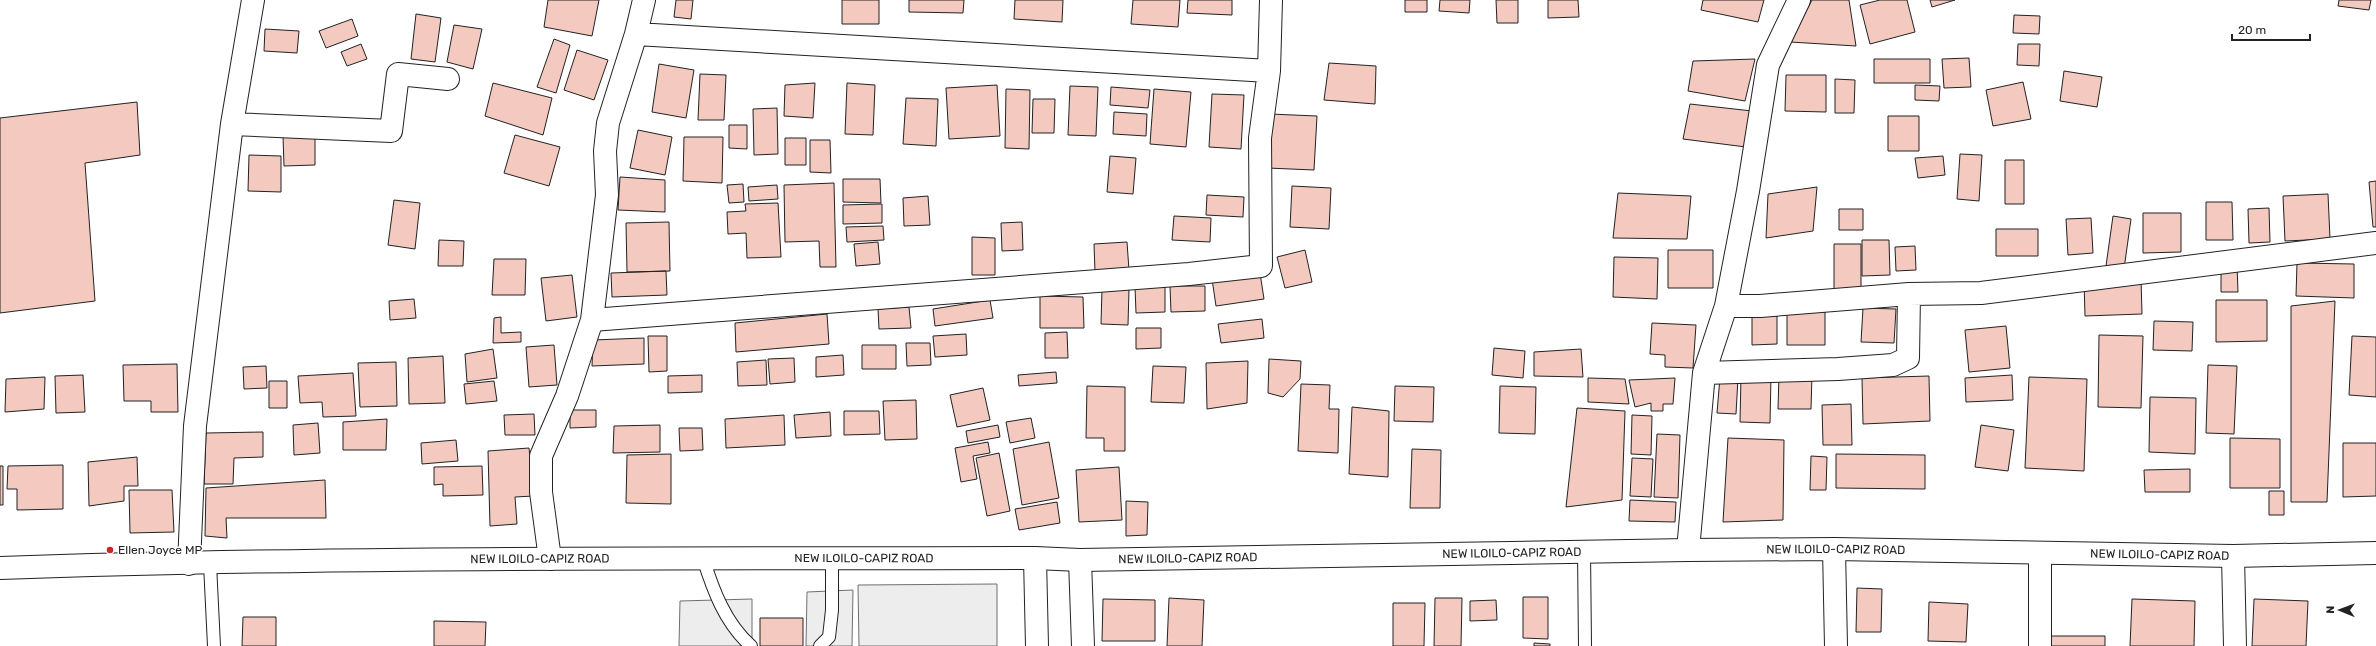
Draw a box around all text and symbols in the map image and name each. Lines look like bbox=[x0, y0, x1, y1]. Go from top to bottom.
scale bar bbox=[2232, 16, 2310, 42]
text: 20 m bbox=[2238, 23, 2266, 37]
street label: NEW ILOILO-CAPIZ ROAD bbox=[1766, 542, 1905, 557]
place label: Ellen Joyce MP bbox=[118, 543, 203, 557]
marker: Ellen Joyce MP bbox=[105, 545, 115, 555]
street label: NEW ILOILO-CAPIZ ROAD bbox=[1442, 545, 1582, 561]
street label: NEW ILOILO-CAPIZ ROAD bbox=[2090, 546, 2229, 563]
street label: NEW ILOILO-CAPIZ ROAD bbox=[1118, 550, 1258, 566]
street label: NEW ILOILO-CAPIZ ROAD bbox=[794, 551, 934, 565]
street label: NEW ILOILO-CAPIZ ROAD bbox=[470, 552, 610, 566]
north arrow bbox=[2320, 590, 2360, 630]
text: N bbox=[2324, 606, 2337, 614]

